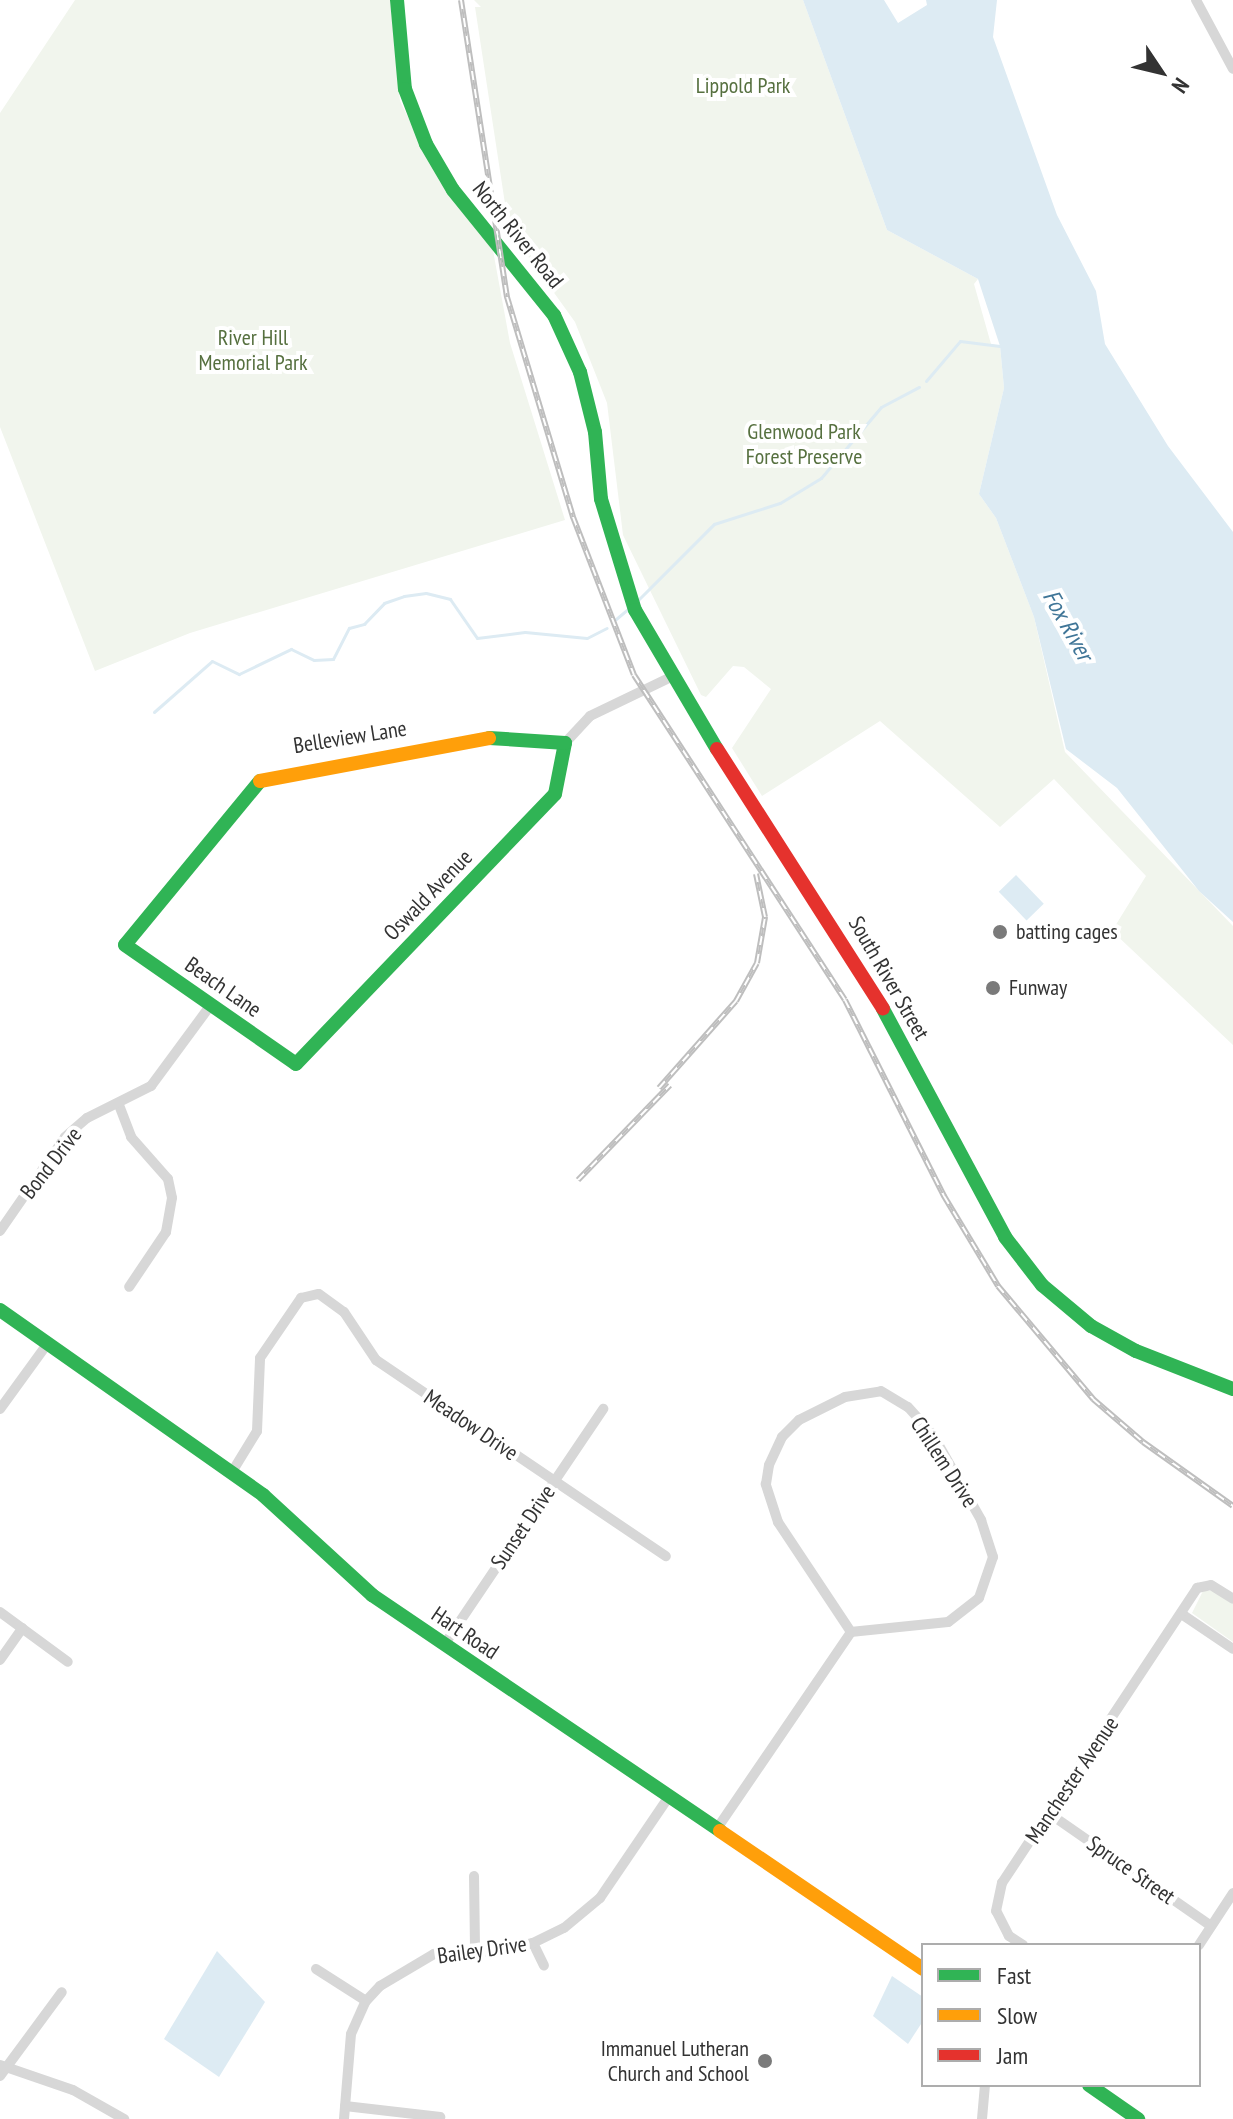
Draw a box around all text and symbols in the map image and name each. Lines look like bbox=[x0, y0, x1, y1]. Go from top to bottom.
north arrow bbox=[1121, 32, 1201, 112]
park label: Lippold Park bbox=[696, 73, 790, 99]
text: N bbox=[1166, 73, 1196, 99]
street label: North River Road bbox=[467, 176, 569, 294]
park label: River Hill Memorial Park bbox=[198, 324, 308, 376]
park label: Glenwood Park Forest Preserve bbox=[746, 418, 862, 470]
water label: Fox River bbox=[1037, 584, 1099, 666]
street label: Belleview Lane bbox=[291, 715, 409, 759]
street label: Oswald Avenue bbox=[378, 844, 478, 946]
street label: South River Street bbox=[843, 912, 935, 1044]
place label: batting cages bbox=[1016, 919, 1118, 945]
marker: batting cages bbox=[991, 923, 1009, 941]
street label: Beach Lane bbox=[180, 951, 266, 1023]
place label: Funway bbox=[1009, 975, 1067, 1001]
marker: Funway bbox=[984, 979, 1002, 997]
street label: Bond Drive bbox=[15, 1122, 87, 1204]
street label: Meadow Drive bbox=[419, 1384, 523, 1466]
street label: Chillem Drive bbox=[905, 1412, 983, 1512]
street label: Sunset Drive bbox=[485, 1480, 561, 1574]
street label: Hart Road bbox=[426, 1601, 504, 1665]
street label: Manchester Avenue bbox=[1020, 1711, 1124, 1849]
street label: Spruce Street bbox=[1082, 1830, 1180, 1910]
street label: Bailey Drive bbox=[435, 1931, 529, 1969]
legend bbox=[921, 1943, 1201, 2087]
text: Fast bbox=[997, 1960, 1031, 1991]
text: Slow bbox=[997, 2000, 1037, 2031]
place label: Immanuel Lutheran Church and School bbox=[601, 2035, 749, 2086]
text: Jam bbox=[997, 2040, 1028, 2071]
marker: Immanuel Lutheran Church and School bbox=[756, 2052, 774, 2070]

